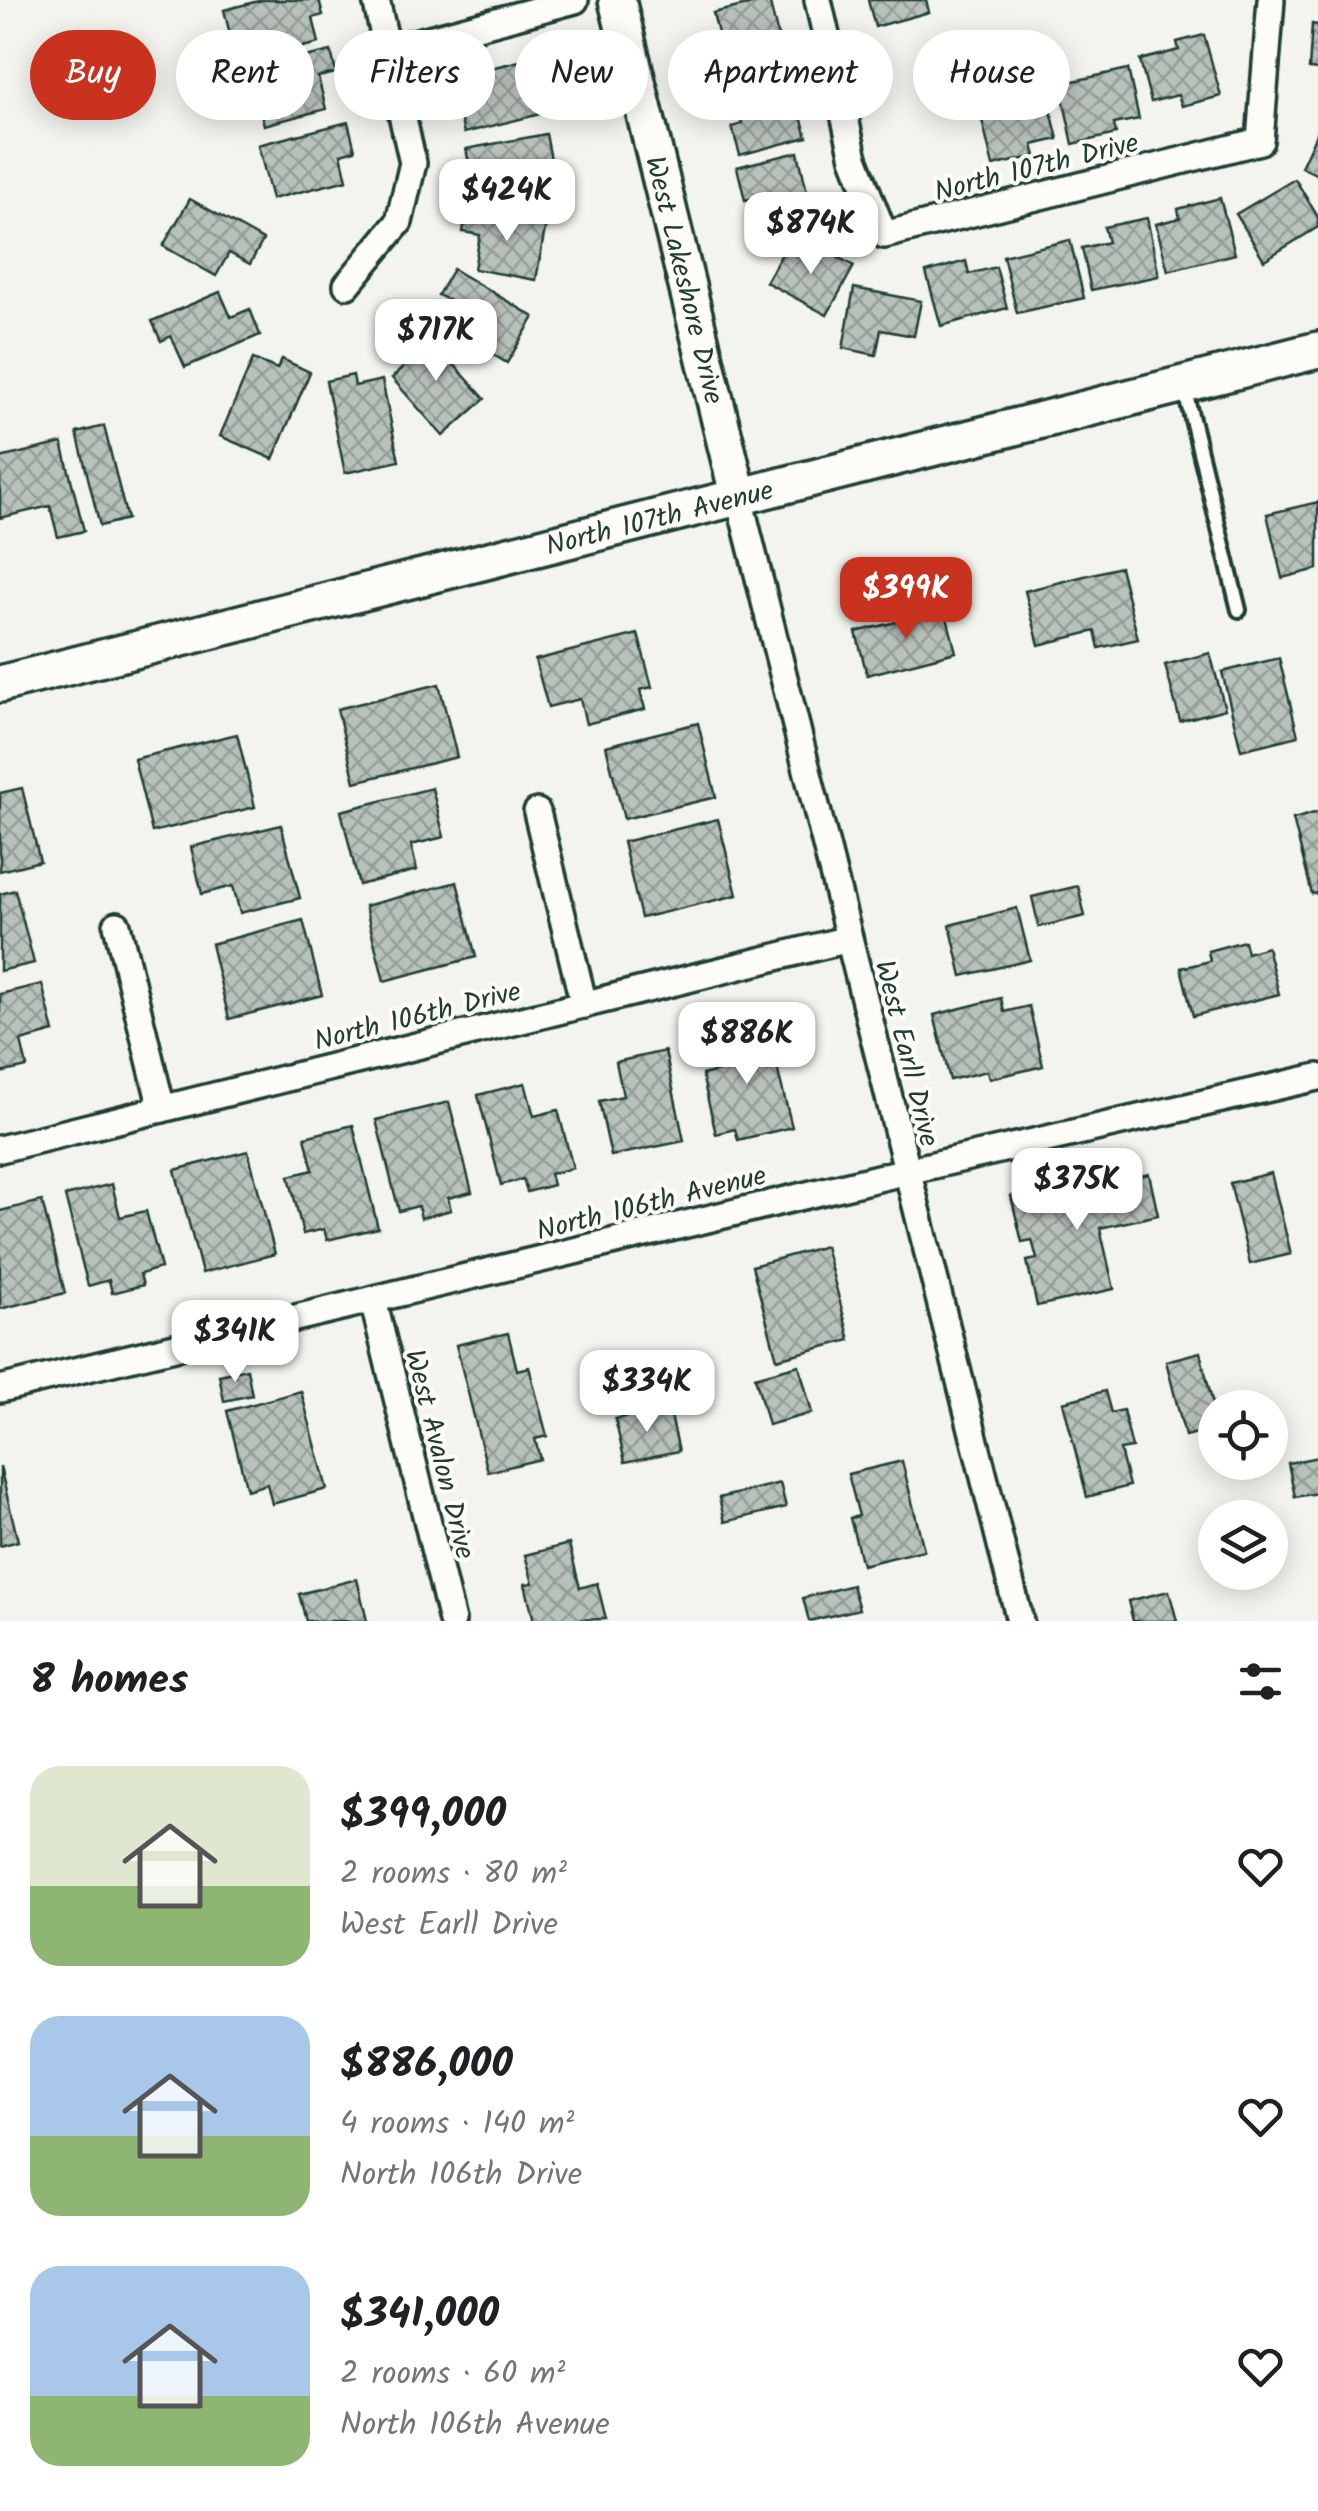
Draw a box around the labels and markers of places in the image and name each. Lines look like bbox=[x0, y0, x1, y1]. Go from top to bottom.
pin: $424K bbox=[437, 159, 577, 244]
pin: $874K bbox=[741, 192, 881, 277]
pin: $717K bbox=[366, 299, 506, 384]
pin: $399K bbox=[836, 557, 976, 642]
pin: $886K bbox=[677, 1002, 817, 1087]
pin: $375K bbox=[1007, 1148, 1147, 1233]
pin: $341K bbox=[165, 1300, 305, 1385]
pin: $334K bbox=[577, 1350, 717, 1435]

